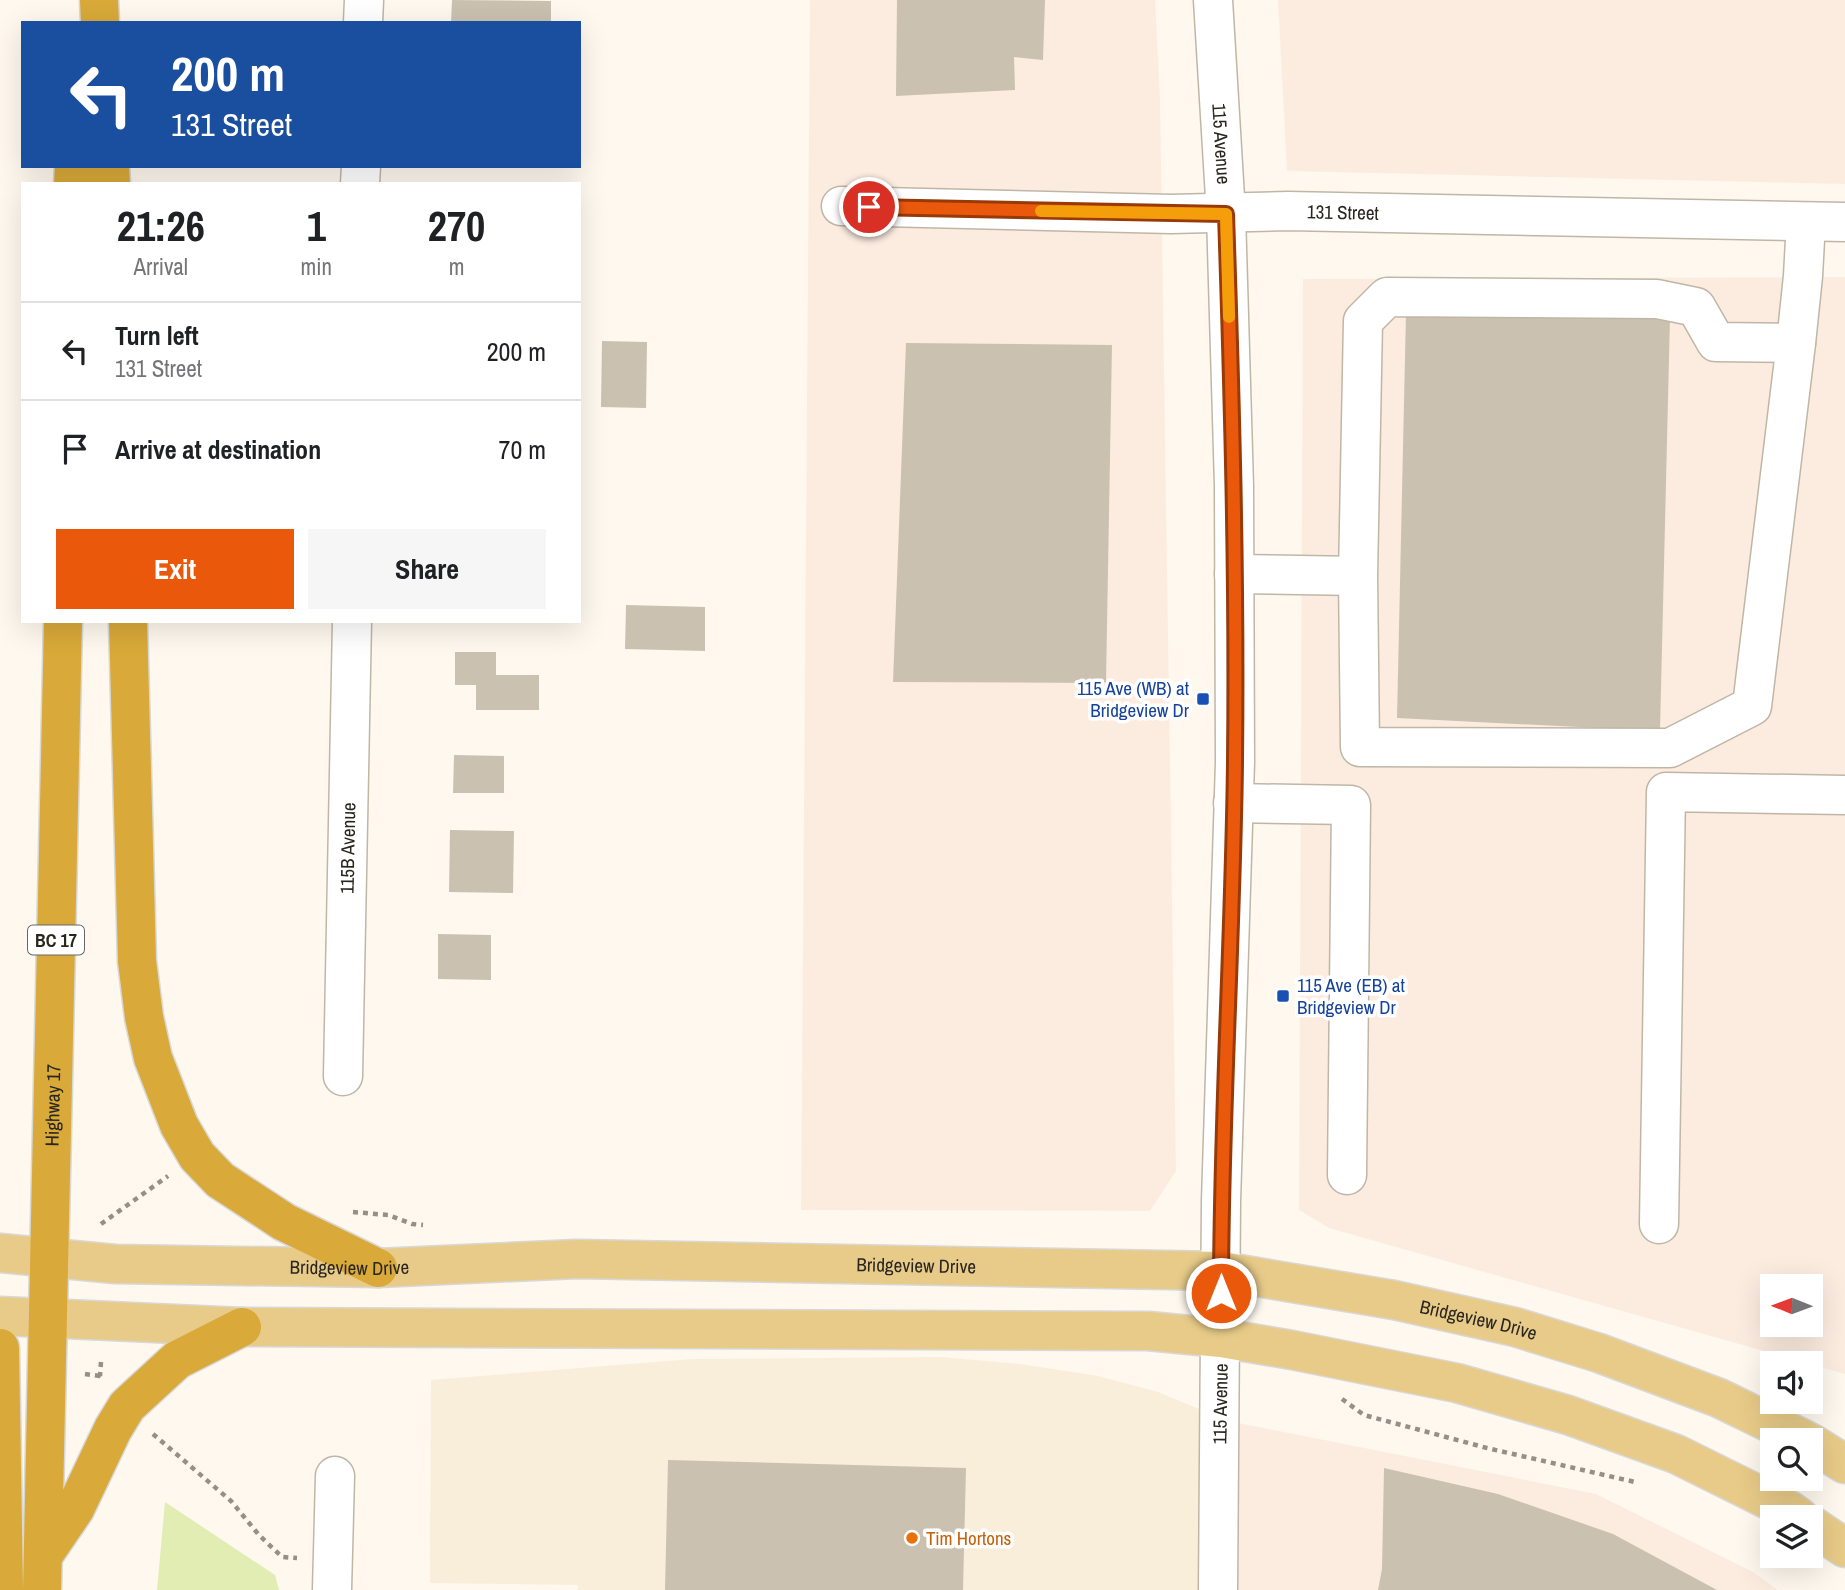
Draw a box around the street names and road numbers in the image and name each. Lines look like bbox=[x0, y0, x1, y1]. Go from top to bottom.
street label: 115 Avenue bbox=[1206, 103, 1237, 185]
street label: 131 Street bbox=[1307, 198, 1380, 226]
street label: 115B Avenue bbox=[334, 802, 361, 894]
road number: BC 17 bbox=[28, 925, 84, 954]
street label: Highway 17 bbox=[39, 1063, 66, 1147]
street label: Bridgeview Drive bbox=[856, 1251, 976, 1279]
street label: Bridgeview Drive bbox=[289, 1254, 410, 1281]
street label: Bridgeview Drive bbox=[1417, 1293, 1540, 1346]
street label: 115 Avenue bbox=[1206, 1363, 1234, 1445]

